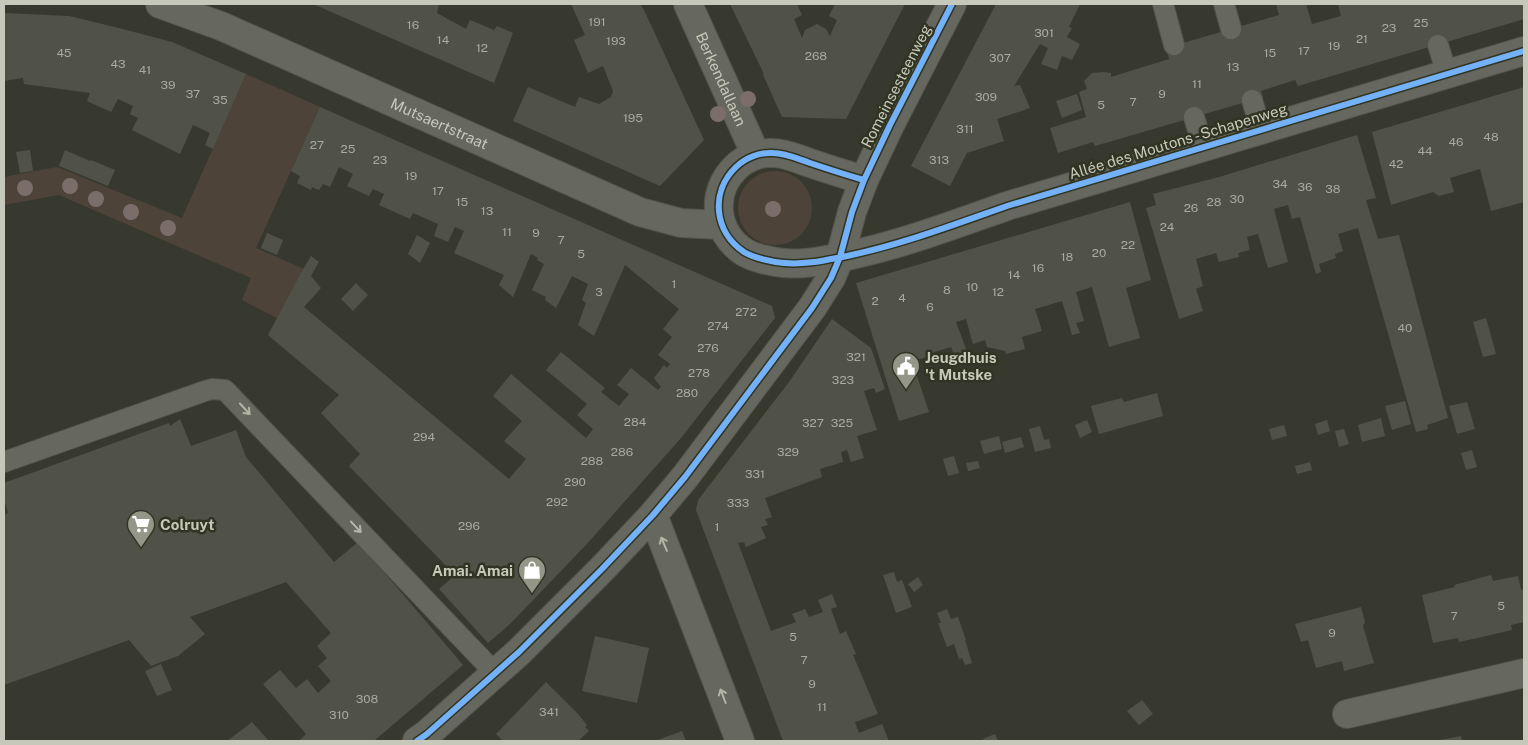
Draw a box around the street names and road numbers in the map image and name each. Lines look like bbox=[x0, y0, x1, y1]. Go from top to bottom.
street label: Romeinsesteenweg bbox=[858, 22, 934, 150]
street label: Berkendallaan bbox=[693, 29, 750, 128]
street label: Mutsaertstraat bbox=[388, 94, 491, 152]
street label: Allée des Moutons - Schapenweg bbox=[1067, 100, 1289, 182]

